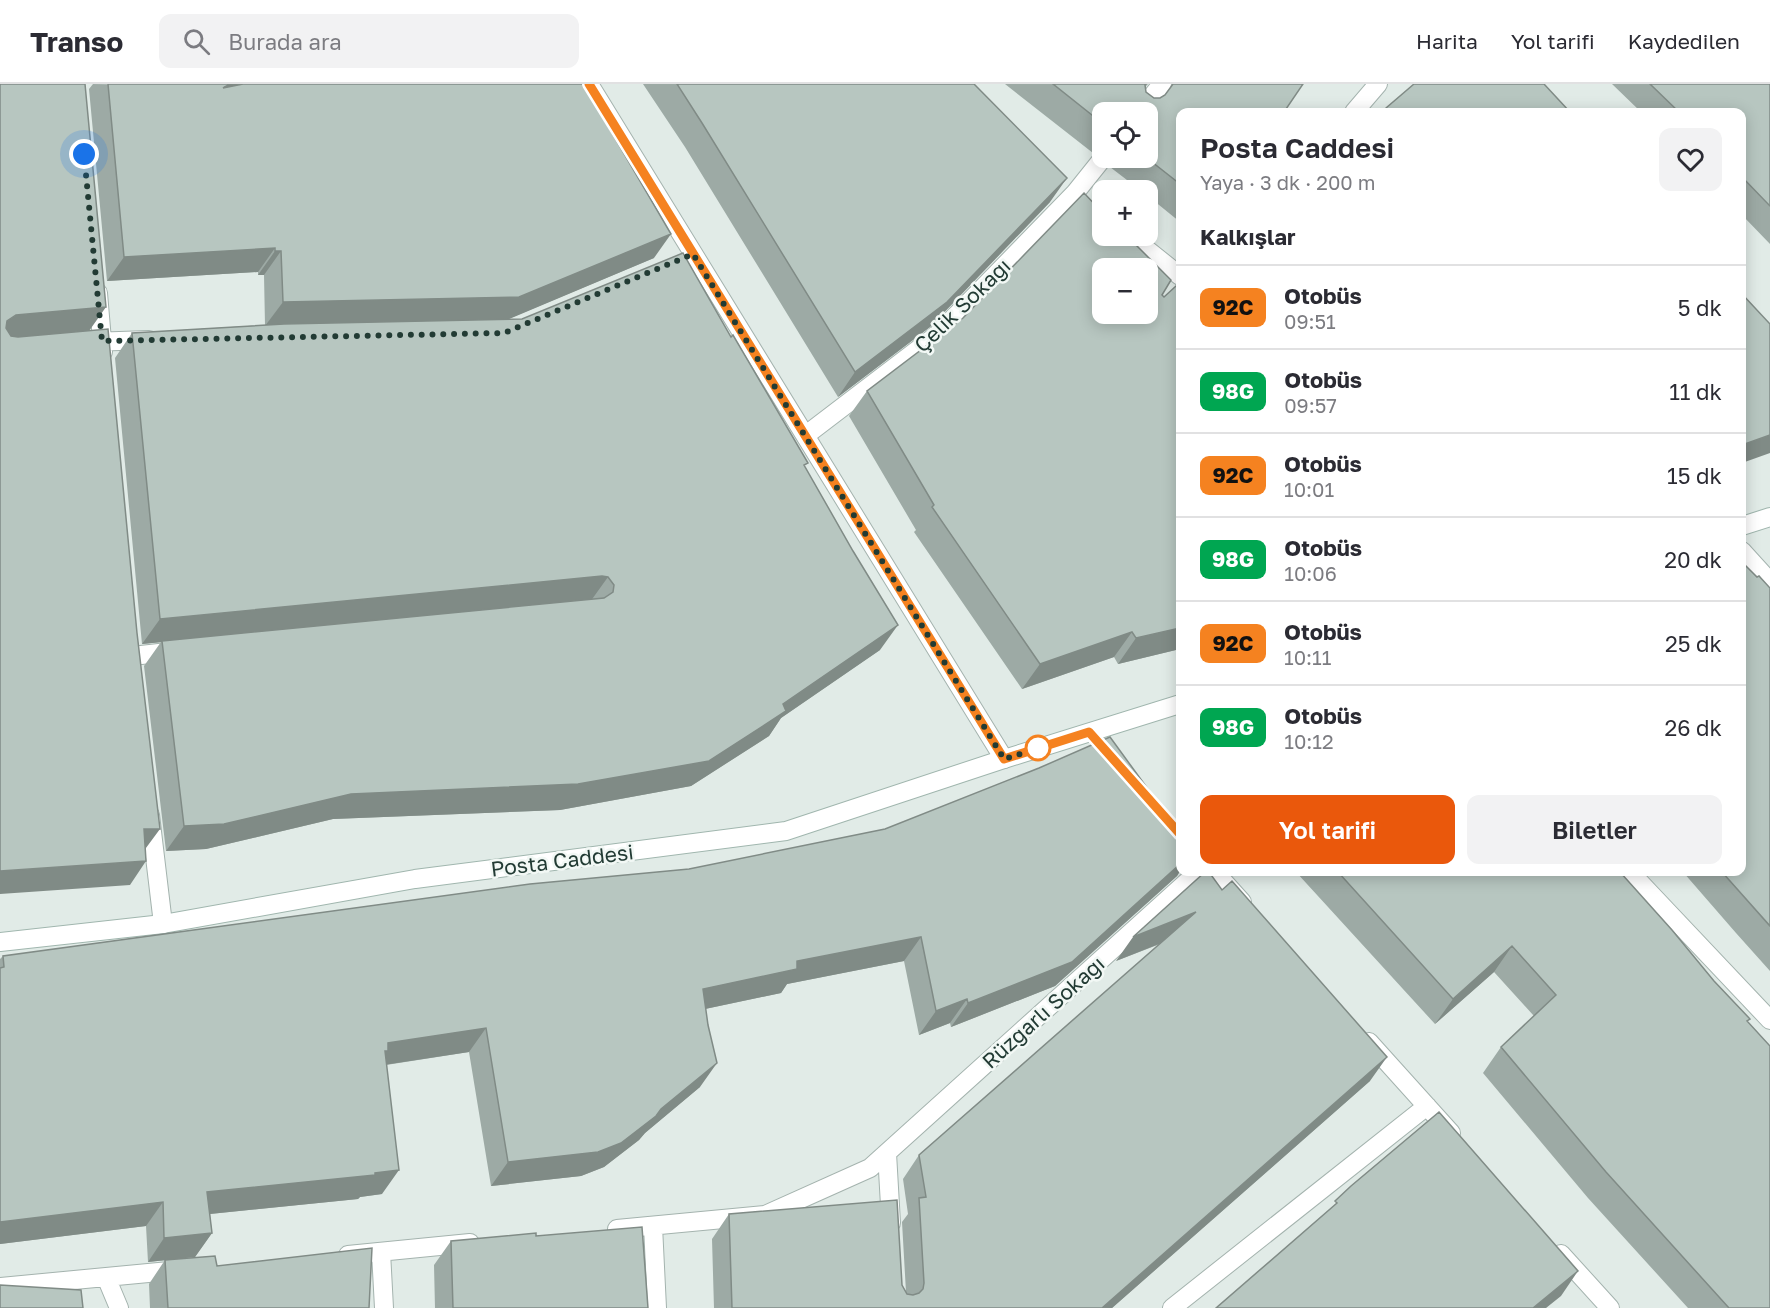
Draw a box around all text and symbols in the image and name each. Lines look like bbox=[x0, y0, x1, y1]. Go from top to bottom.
search box bbox=[159, 14, 579, 68]
text: Transo bbox=[30, 25, 123, 58]
icon: search bbox=[180, 25, 213, 58]
text: Burada ara bbox=[228, 28, 342, 55]
text: Harita bbox=[1416, 28, 1478, 54]
text: Yol tarifi bbox=[1511, 28, 1595, 54]
text: Kaydedilen bbox=[1628, 28, 1740, 54]
map controls bbox=[1092, 102, 1158, 324]
button: locate bbox=[1092, 102, 1158, 168]
button: heart bbox=[1659, 128, 1722, 191]
text: Posta Caddesi bbox=[1200, 131, 1394, 164]
your location bbox=[69, 139, 99, 169]
text: Yaya · 3 dk · 200 m bbox=[1200, 170, 1375, 194]
button: + bbox=[1092, 180, 1158, 246]
text: Kalkışlar bbox=[1200, 223, 1296, 250]
street label: Çelik Sokağı bbox=[908, 253, 1016, 357]
button: − bbox=[1092, 258, 1158, 324]
text: Otobüs bbox=[1284, 282, 1362, 309]
text: 92C bbox=[1212, 294, 1254, 320]
text: 5 dk bbox=[1678, 294, 1722, 321]
text: 09:51 bbox=[1284, 309, 1336, 333]
text: Otobüs bbox=[1284, 366, 1362, 393]
text: 98G bbox=[1212, 378, 1254, 404]
text: 11 dk bbox=[1669, 378, 1722, 405]
text: 09:57 bbox=[1284, 393, 1337, 417]
text: Otobüs bbox=[1284, 450, 1362, 477]
text: 92C bbox=[1212, 462, 1254, 488]
text: 15 dk bbox=[1667, 462, 1722, 489]
text: 10:01 bbox=[1284, 477, 1334, 501]
text: Otobüs bbox=[1284, 534, 1362, 561]
text: 98G bbox=[1212, 546, 1254, 572]
text: 20 dk bbox=[1664, 546, 1722, 573]
text: 10:06 bbox=[1284, 561, 1337, 585]
text: Otobüs bbox=[1284, 618, 1362, 645]
text: 92C bbox=[1212, 630, 1254, 656]
text: 25 dk bbox=[1665, 630, 1722, 657]
text: 10:11 bbox=[1284, 645, 1332, 669]
text: Otobüs bbox=[1284, 702, 1362, 729]
text: 98G bbox=[1212, 714, 1254, 740]
text: 26 dk bbox=[1664, 714, 1722, 741]
text: 10:12 bbox=[1284, 729, 1334, 753]
unlabelled marker bbox=[1025, 735, 1051, 761]
button: Yol tarifi bbox=[1200, 795, 1455, 864]
button: Biletler bbox=[1467, 795, 1722, 864]
street label: Posta Caddesi bbox=[489, 838, 635, 882]
street label: Rüzgarlı Sokağı bbox=[976, 950, 1110, 1074]

